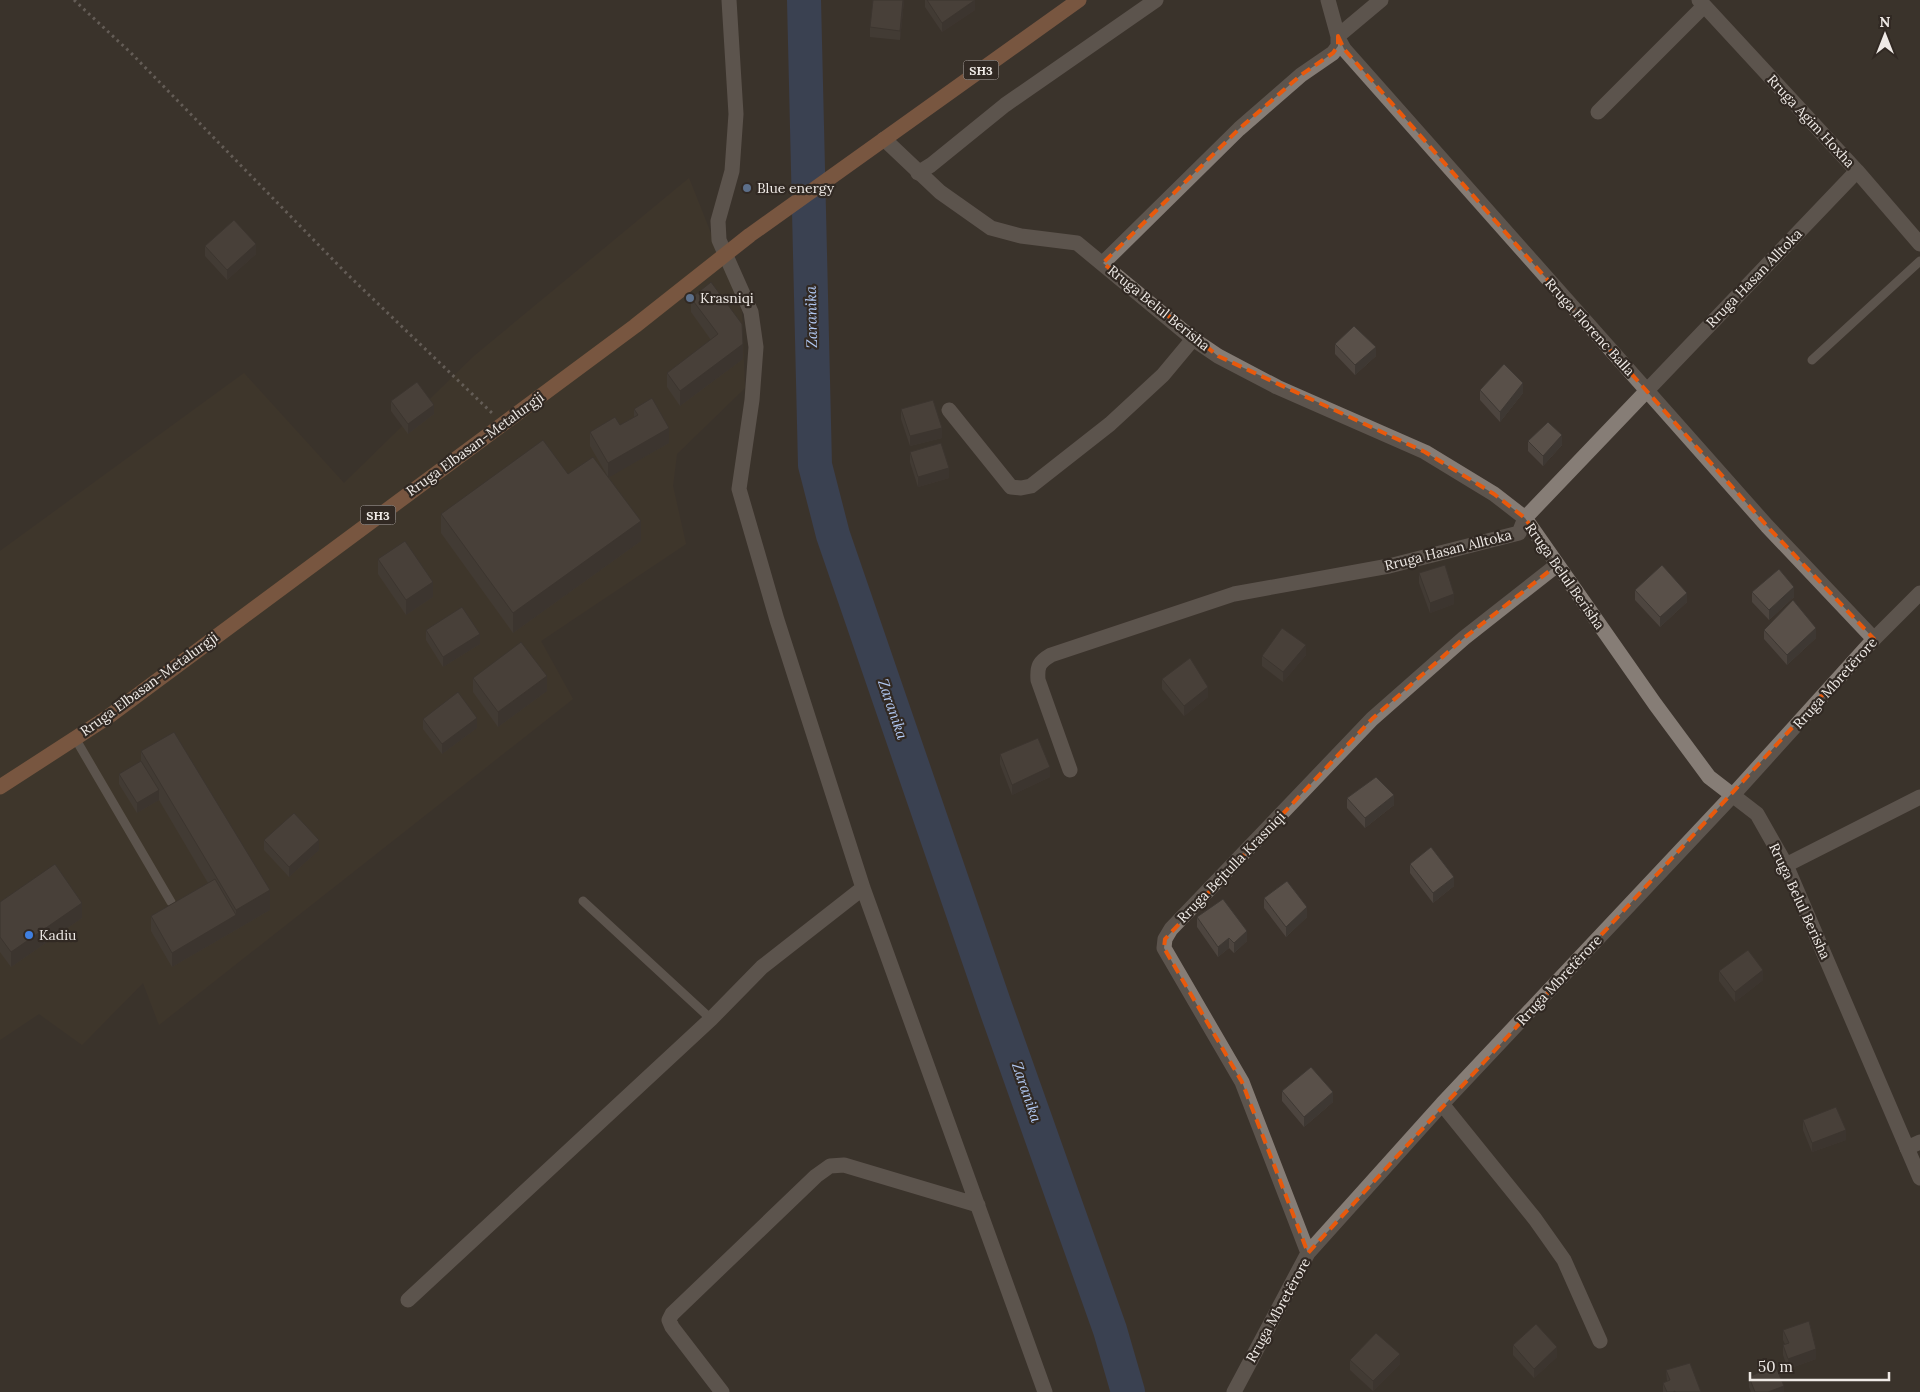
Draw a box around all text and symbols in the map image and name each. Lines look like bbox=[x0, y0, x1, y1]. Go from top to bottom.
north arrow bbox=[1860, 10, 1910, 60]
text: N bbox=[1880, 13, 1891, 31]
road number: SH3 bbox=[964, 60, 998, 80]
street label: Rruga Agim Hoxha bbox=[1763, 71, 1859, 171]
place label: Blue energy bbox=[757, 179, 835, 197]
marker: Blue energy bbox=[741, 182, 753, 194]
street label: Rruga Hasan Alltoka bbox=[1702, 225, 1806, 331]
street label: Rruga Belul Berisha bbox=[1104, 261, 1214, 355]
street label: Rruga Florenc Balla bbox=[1541, 274, 1639, 380]
water label: Zaranika bbox=[801, 285, 821, 348]
place label: Krasniqi bbox=[700, 289, 754, 307]
marker: Krasniqi bbox=[684, 292, 696, 304]
street label: Rruga Elbasan-Metalurgji bbox=[403, 388, 547, 500]
road number: SH3 bbox=[360, 506, 396, 524]
street label: Rruga Belul Berisha bbox=[1521, 519, 1609, 633]
street label: Rruga Hasan Alltoka bbox=[1383, 525, 1513, 575]
street label: Rruga Elbasan-Metalurgji bbox=[77, 628, 221, 740]
street label: Rruga Mbretërore bbox=[1789, 633, 1881, 733]
water label: Zaranika bbox=[874, 676, 912, 742]
street label: Rruga Bejtulla Krasniqi bbox=[1173, 807, 1289, 926]
street label: Rruga Belul Berisha bbox=[1765, 840, 1835, 962]
place label: Kadiu bbox=[39, 926, 76, 944]
marker: Kadiu bbox=[23, 929, 35, 941]
street label: Rruga Mbretërore bbox=[1513, 931, 1606, 1029]
water label: Zaranika bbox=[1008, 1059, 1046, 1125]
street label: Rruga Mbretërore bbox=[1242, 1254, 1314, 1366]
scale bar bbox=[1750, 1350, 1889, 1382]
text: 50 m bbox=[1758, 1357, 1793, 1376]

